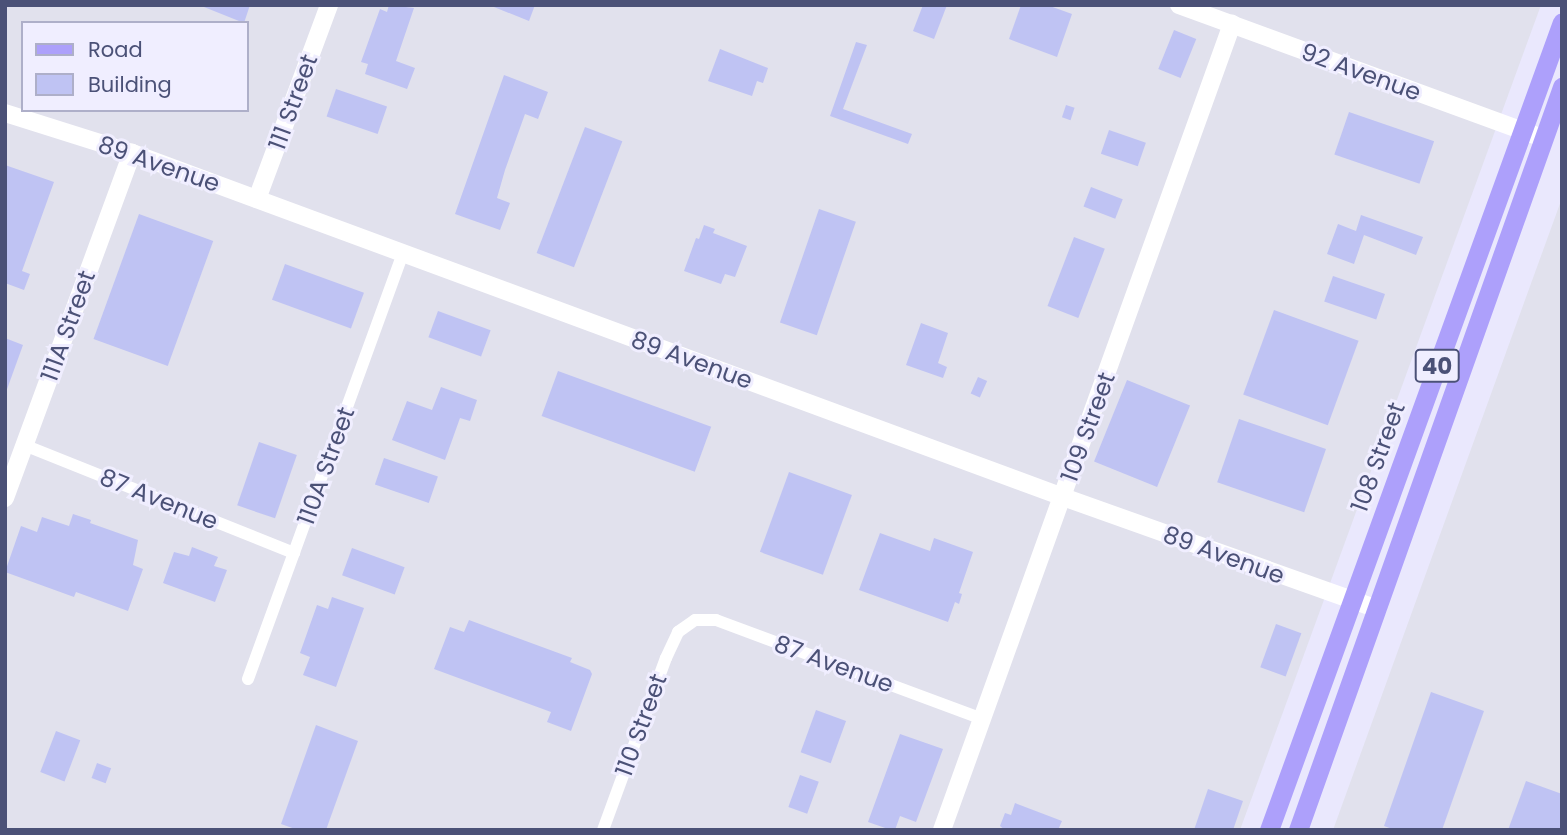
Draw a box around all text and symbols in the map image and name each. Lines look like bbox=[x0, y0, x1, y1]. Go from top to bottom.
legend bbox=[21, 21, 248, 112]
text: Road bbox=[88, 35, 143, 64]
street label: 92 Avenue bbox=[1297, 37, 1425, 107]
street label: 111 Street bbox=[262, 50, 324, 154]
text: Building bbox=[88, 70, 172, 99]
street label: 89 Avenue bbox=[94, 130, 224, 198]
street label: 111A Street bbox=[35, 267, 101, 385]
street label: 89 Avenue bbox=[628, 325, 756, 395]
road number: 40 bbox=[1414, 346, 1460, 386]
street label: 109 Street bbox=[1055, 368, 1121, 486]
street label: 108 Street bbox=[1345, 398, 1411, 516]
street label: 110A Street bbox=[291, 403, 361, 529]
street label: 87 Avenue bbox=[96, 462, 222, 536]
street label: 89 Avenue bbox=[1160, 520, 1288, 590]
street label: 87 Avenue bbox=[770, 629, 898, 699]
street label: 110 Street bbox=[609, 670, 673, 780]

